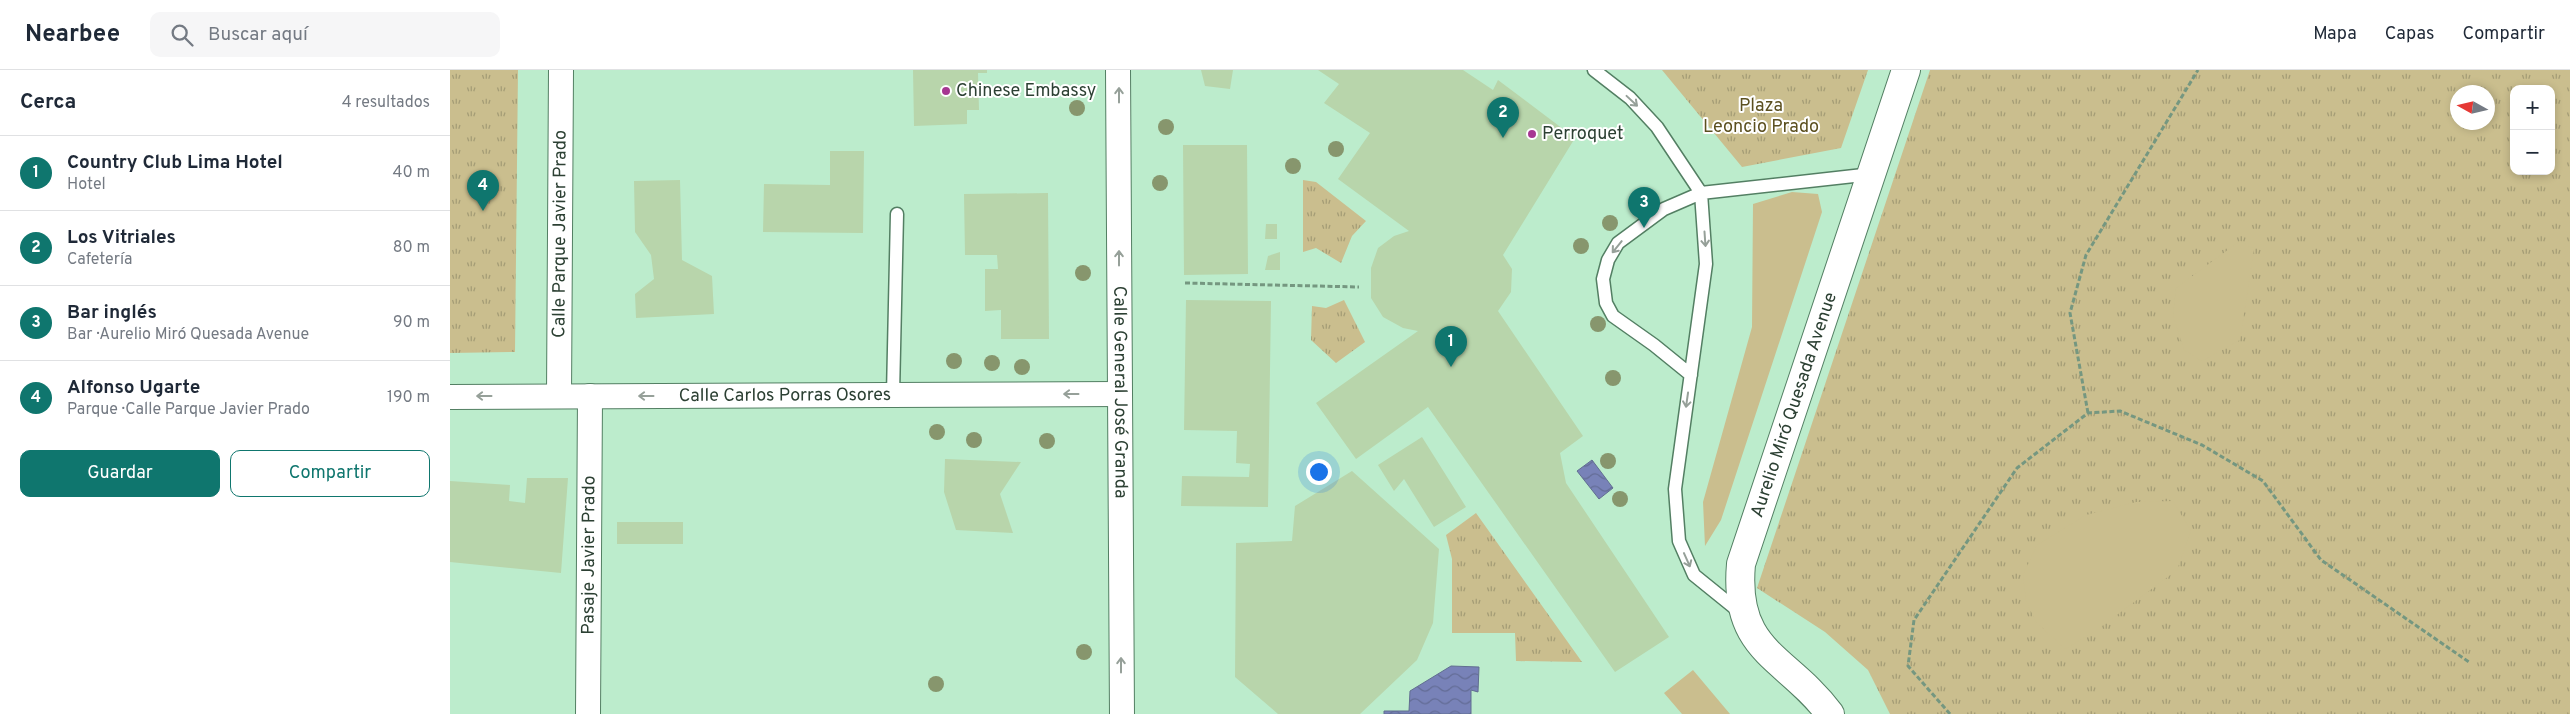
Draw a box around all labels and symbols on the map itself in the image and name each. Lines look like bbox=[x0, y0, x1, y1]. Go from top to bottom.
place label: Chinese Embassy bbox=[956, 80, 1096, 103]
marker: Chinese Embassy bbox=[940, 85, 952, 97]
north arrow bbox=[2450, 85, 2495, 130]
one-way arrow bbox=[1114, 88, 1124, 104]
one-way arrow bbox=[1625, 95, 1638, 107]
park label: Plaza Leoncio Prado bbox=[1703, 95, 1819, 139]
pin: 2 bbox=[1487, 97, 1519, 138]
place label: Perroquet bbox=[1542, 123, 1624, 146]
marker: Perroquet bbox=[1526, 128, 1538, 140]
street label: Calle Parque Javier Prado bbox=[548, 130, 572, 338]
pin: 4 bbox=[467, 170, 499, 211]
pin: 3 bbox=[1628, 187, 1660, 228]
one-way arrow bbox=[1700, 231, 1709, 247]
one-way arrow bbox=[1612, 240, 1623, 253]
one-way arrow bbox=[1114, 250, 1124, 266]
street label: Calle General José Granda bbox=[1108, 286, 1132, 498]
street label: Aurelio Miró Quesada Avenue bbox=[1746, 289, 1842, 521]
pin: 1 bbox=[1435, 326, 1467, 367]
street label: Calle Carlos Porras Osores bbox=[679, 384, 891, 407]
one-way arrow bbox=[1063, 389, 1080, 399]
one-way arrow bbox=[476, 391, 492, 401]
one-way arrow bbox=[638, 391, 654, 401]
one-way arrow bbox=[1682, 392, 1692, 408]
your location bbox=[1306, 459, 1332, 485]
street label: Pasaje Javier Prado bbox=[577, 475, 601, 635]
one-way arrow bbox=[1683, 552, 1693, 567]
one-way arrow bbox=[1117, 658, 1126, 674]

